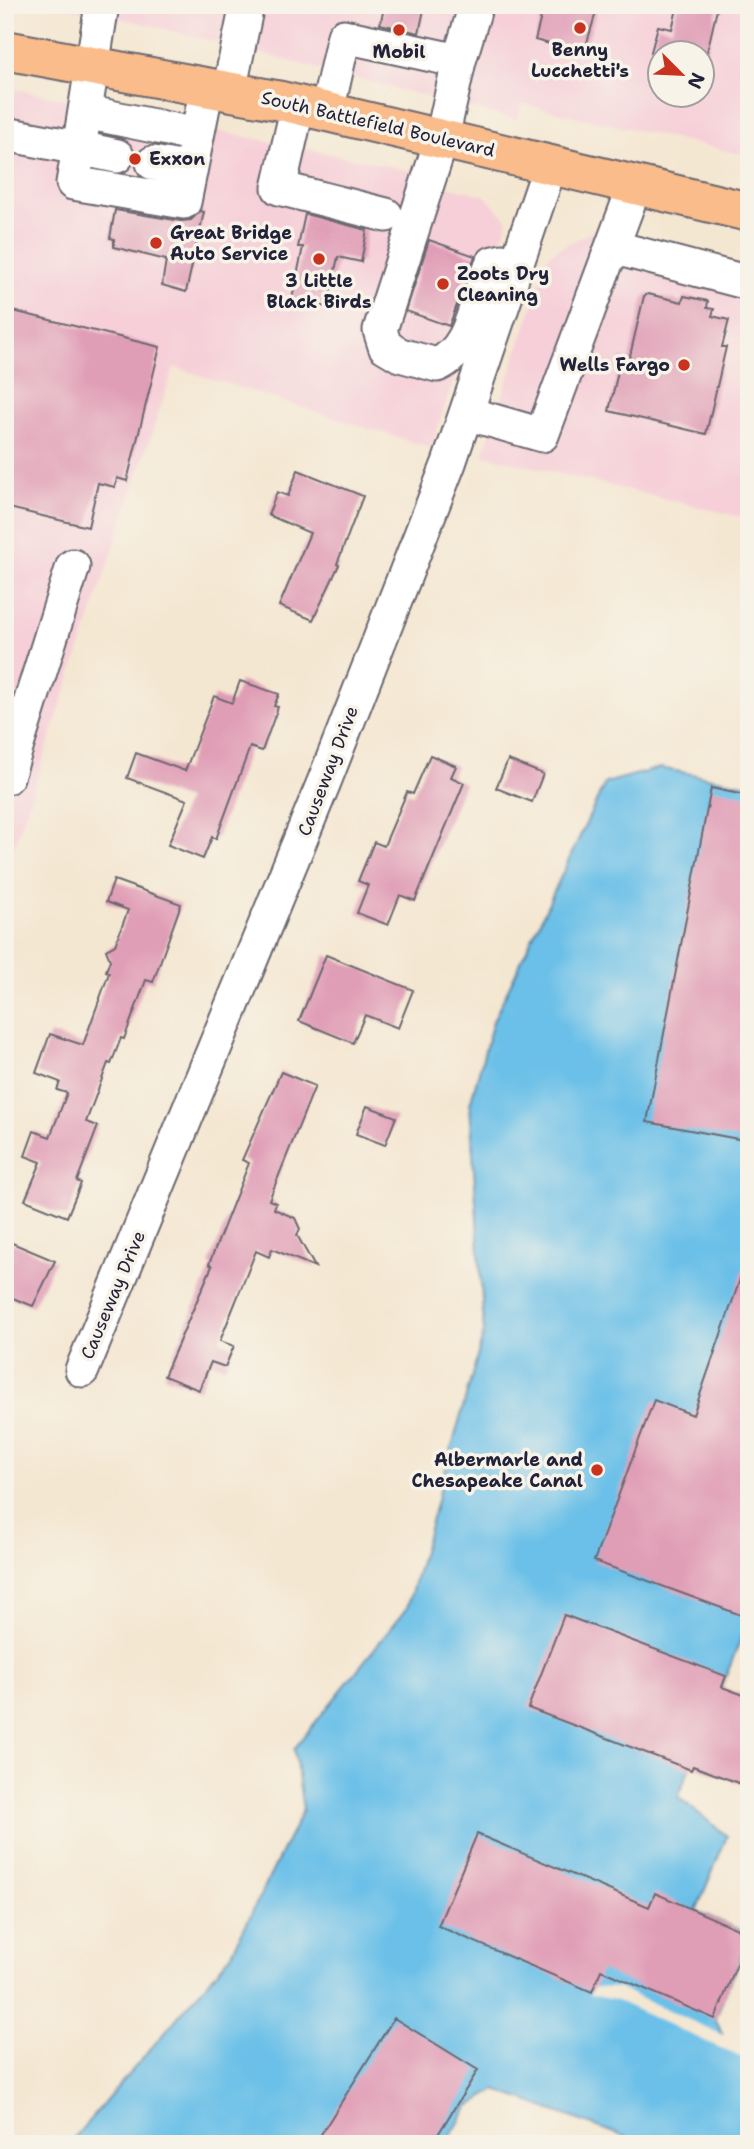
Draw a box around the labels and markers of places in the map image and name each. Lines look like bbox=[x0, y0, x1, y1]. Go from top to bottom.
marker: Benny Lucchetti's bbox=[572, 20, 588, 36]
marker: Mobil bbox=[391, 22, 407, 38]
place label: Benny Lucchetti's bbox=[531, 38, 629, 83]
place label: Mobil bbox=[372, 40, 426, 64]
place label: Exxon bbox=[149, 147, 205, 171]
marker: Exxon bbox=[127, 151, 143, 167]
place label: Great Bridge Auto Service bbox=[170, 221, 292, 266]
marker: Great Bridge Auto Service bbox=[148, 235, 164, 251]
marker: 3 Little Black Birds bbox=[311, 251, 327, 267]
place label: Zoots Dry Cleaning bbox=[457, 262, 549, 307]
place label: 3 Little Black Birds bbox=[267, 269, 371, 314]
marker: Zoots Dry Cleaning bbox=[435, 276, 451, 292]
place label: Wells Fargo bbox=[560, 353, 670, 377]
marker: Wells Fargo bbox=[676, 357, 692, 373]
place label: Albermarle and Chesapeake Canal bbox=[412, 1448, 583, 1493]
marker: Albermarle and Chesapeake Canal bbox=[589, 1462, 605, 1478]

